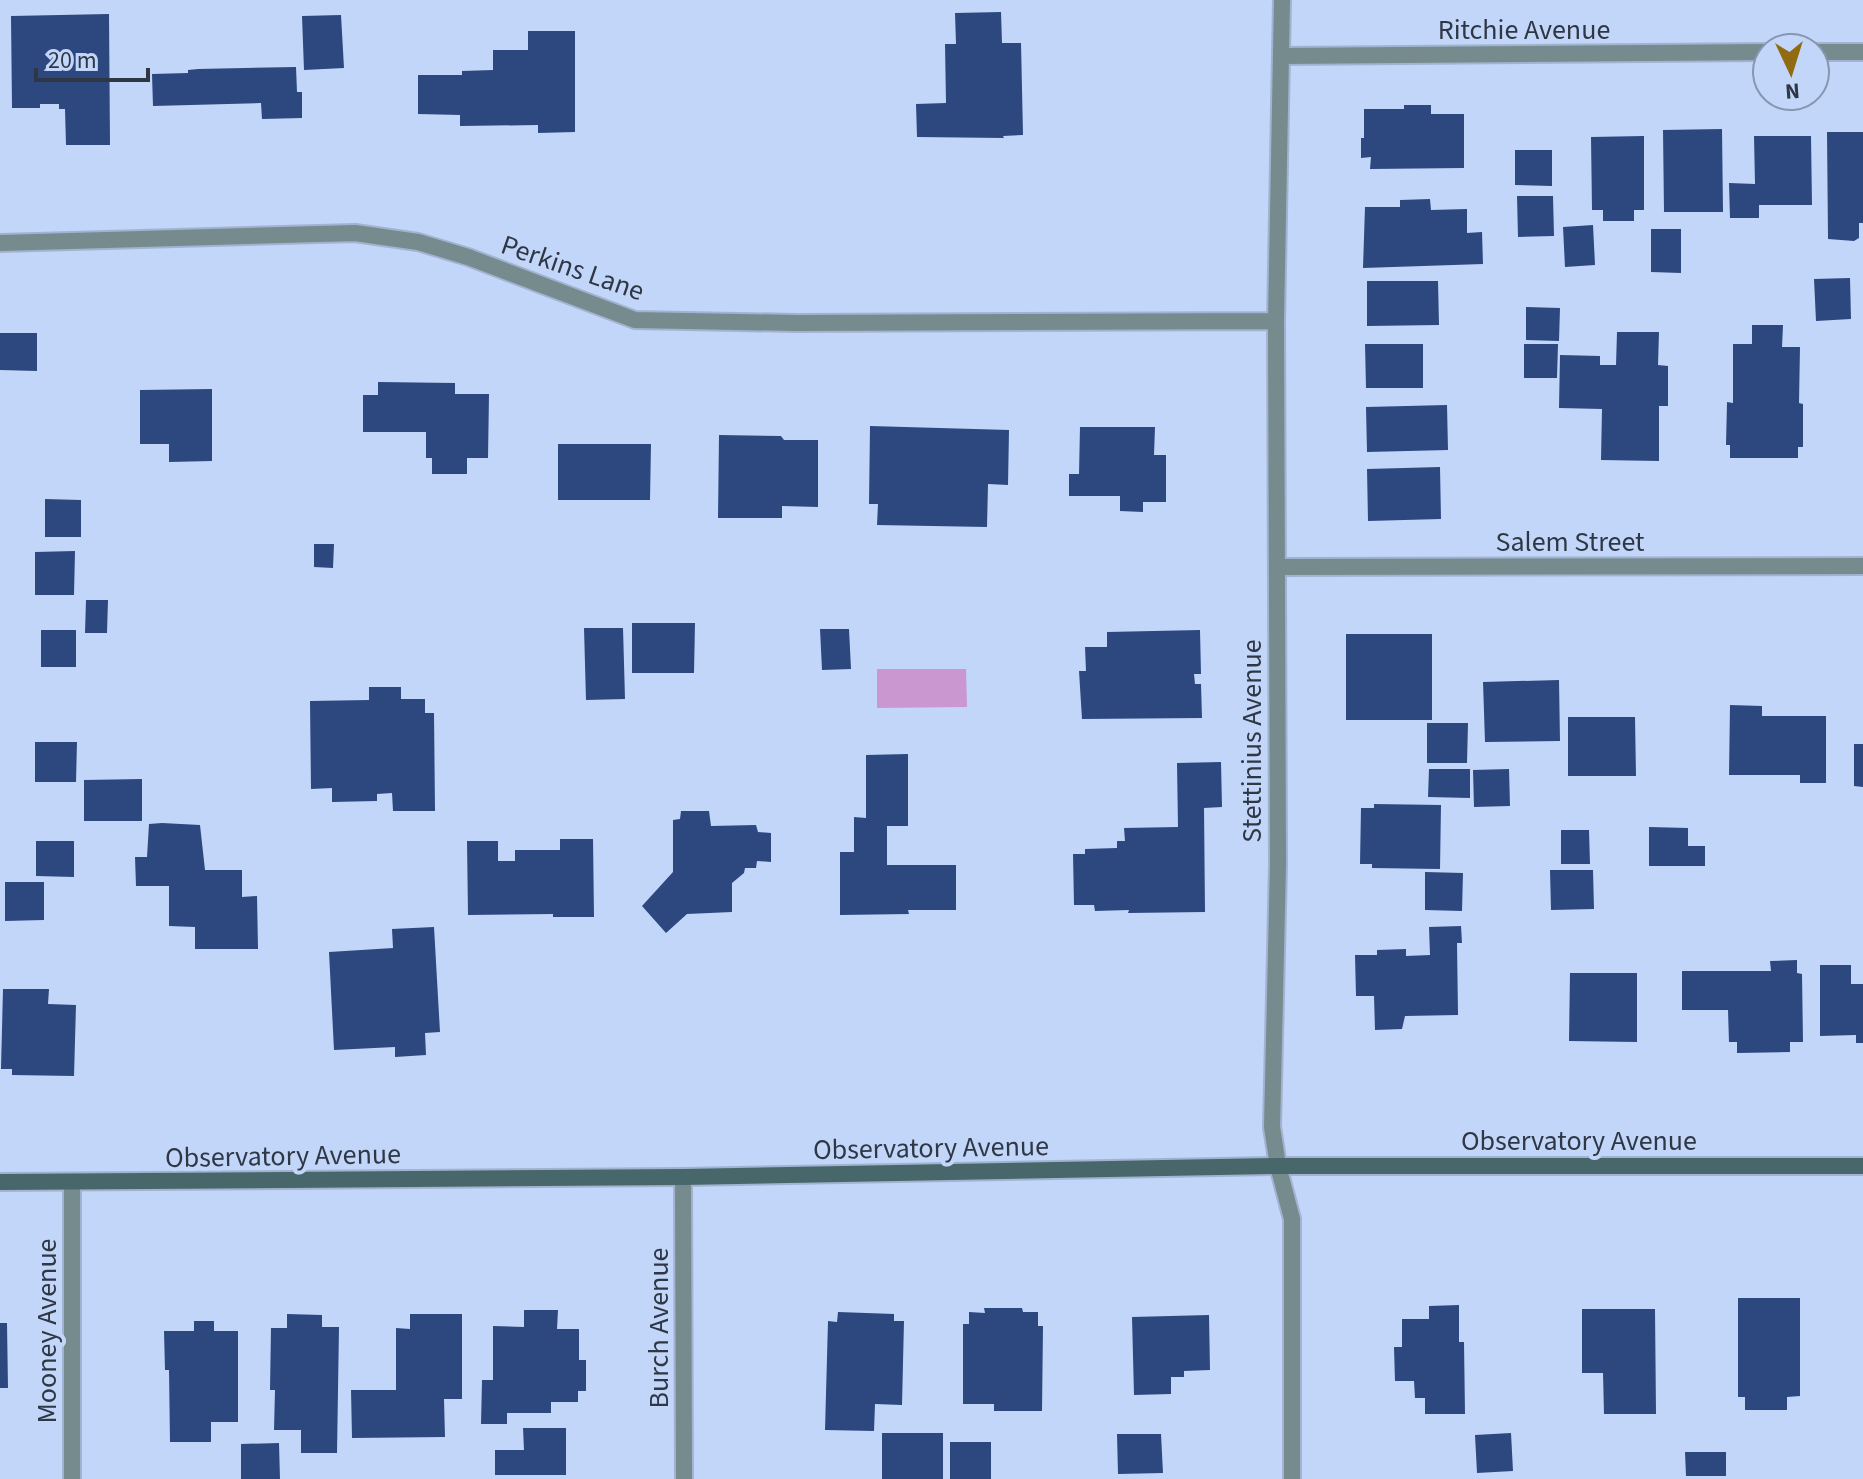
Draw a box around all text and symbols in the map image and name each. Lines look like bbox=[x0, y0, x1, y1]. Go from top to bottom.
street label: Ritchie Avenue bbox=[1438, 10, 1610, 50]
scale bar bbox=[36, 32, 148, 82]
north arrow bbox=[1751, 32, 1831, 112]
text: 20 m bbox=[48, 43, 97, 78]
text: N bbox=[1784, 74, 1801, 107]
street label: Perkins Lane bbox=[496, 225, 650, 311]
street label: Salem Street bbox=[1495, 522, 1645, 562]
street label: Stettinius Avenue bbox=[1232, 639, 1272, 843]
street label: Observatory Avenue bbox=[1461, 1121, 1697, 1161]
street label: Observatory Avenue bbox=[813, 1126, 1049, 1170]
street label: Observatory Avenue bbox=[165, 1134, 401, 1178]
street label: Mooney Avenue bbox=[27, 1238, 67, 1424]
street label: Burch Avenue bbox=[639, 1247, 679, 1409]

